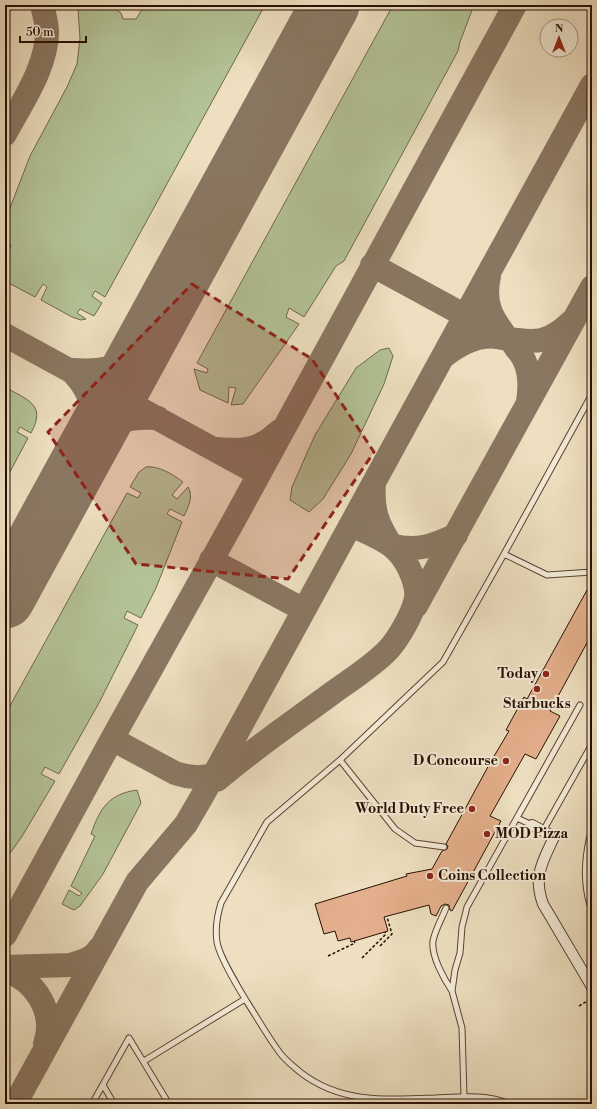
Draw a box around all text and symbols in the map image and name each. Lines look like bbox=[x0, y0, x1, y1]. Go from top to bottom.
scale bar bbox=[20, 18, 86, 44]
north arrow bbox=[539, 18, 579, 58]
text: N bbox=[555, 22, 564, 36]
text: 50 m bbox=[26, 25, 54, 40]
place label: Today bbox=[498, 665, 539, 683]
marker: Today bbox=[541, 669, 551, 679]
marker: Starbucks bbox=[532, 684, 542, 694]
place label: Starbucks bbox=[503, 695, 571, 713]
place label: D Concourse bbox=[413, 752, 498, 770]
marker: D Concourse bbox=[501, 756, 511, 766]
place label: World Duty Free bbox=[354, 800, 464, 818]
marker: World Duty Free bbox=[467, 804, 477, 814]
place label: MOD Pizza bbox=[495, 825, 569, 843]
marker: MOD Pizza bbox=[482, 829, 492, 839]
place label: Coins Collection bbox=[438, 867, 546, 885]
marker: Coins Collection bbox=[425, 871, 435, 881]

